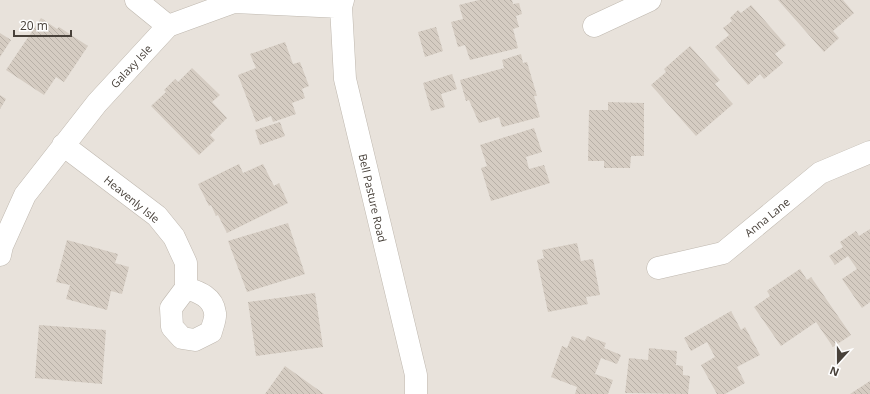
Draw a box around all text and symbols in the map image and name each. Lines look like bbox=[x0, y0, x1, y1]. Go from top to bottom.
scale bar bbox=[14, 12, 71, 38]
text: 20 m bbox=[20, 17, 48, 34]
street label: Galaxy Isle bbox=[107, 41, 155, 91]
street label: Bell Pasture Road bbox=[356, 152, 390, 244]
street label: Heavenly Isle bbox=[101, 172, 163, 226]
street label: Anna Lane bbox=[741, 194, 793, 240]
north arrow bbox=[818, 342, 858, 382]
text: N bbox=[827, 363, 841, 380]

